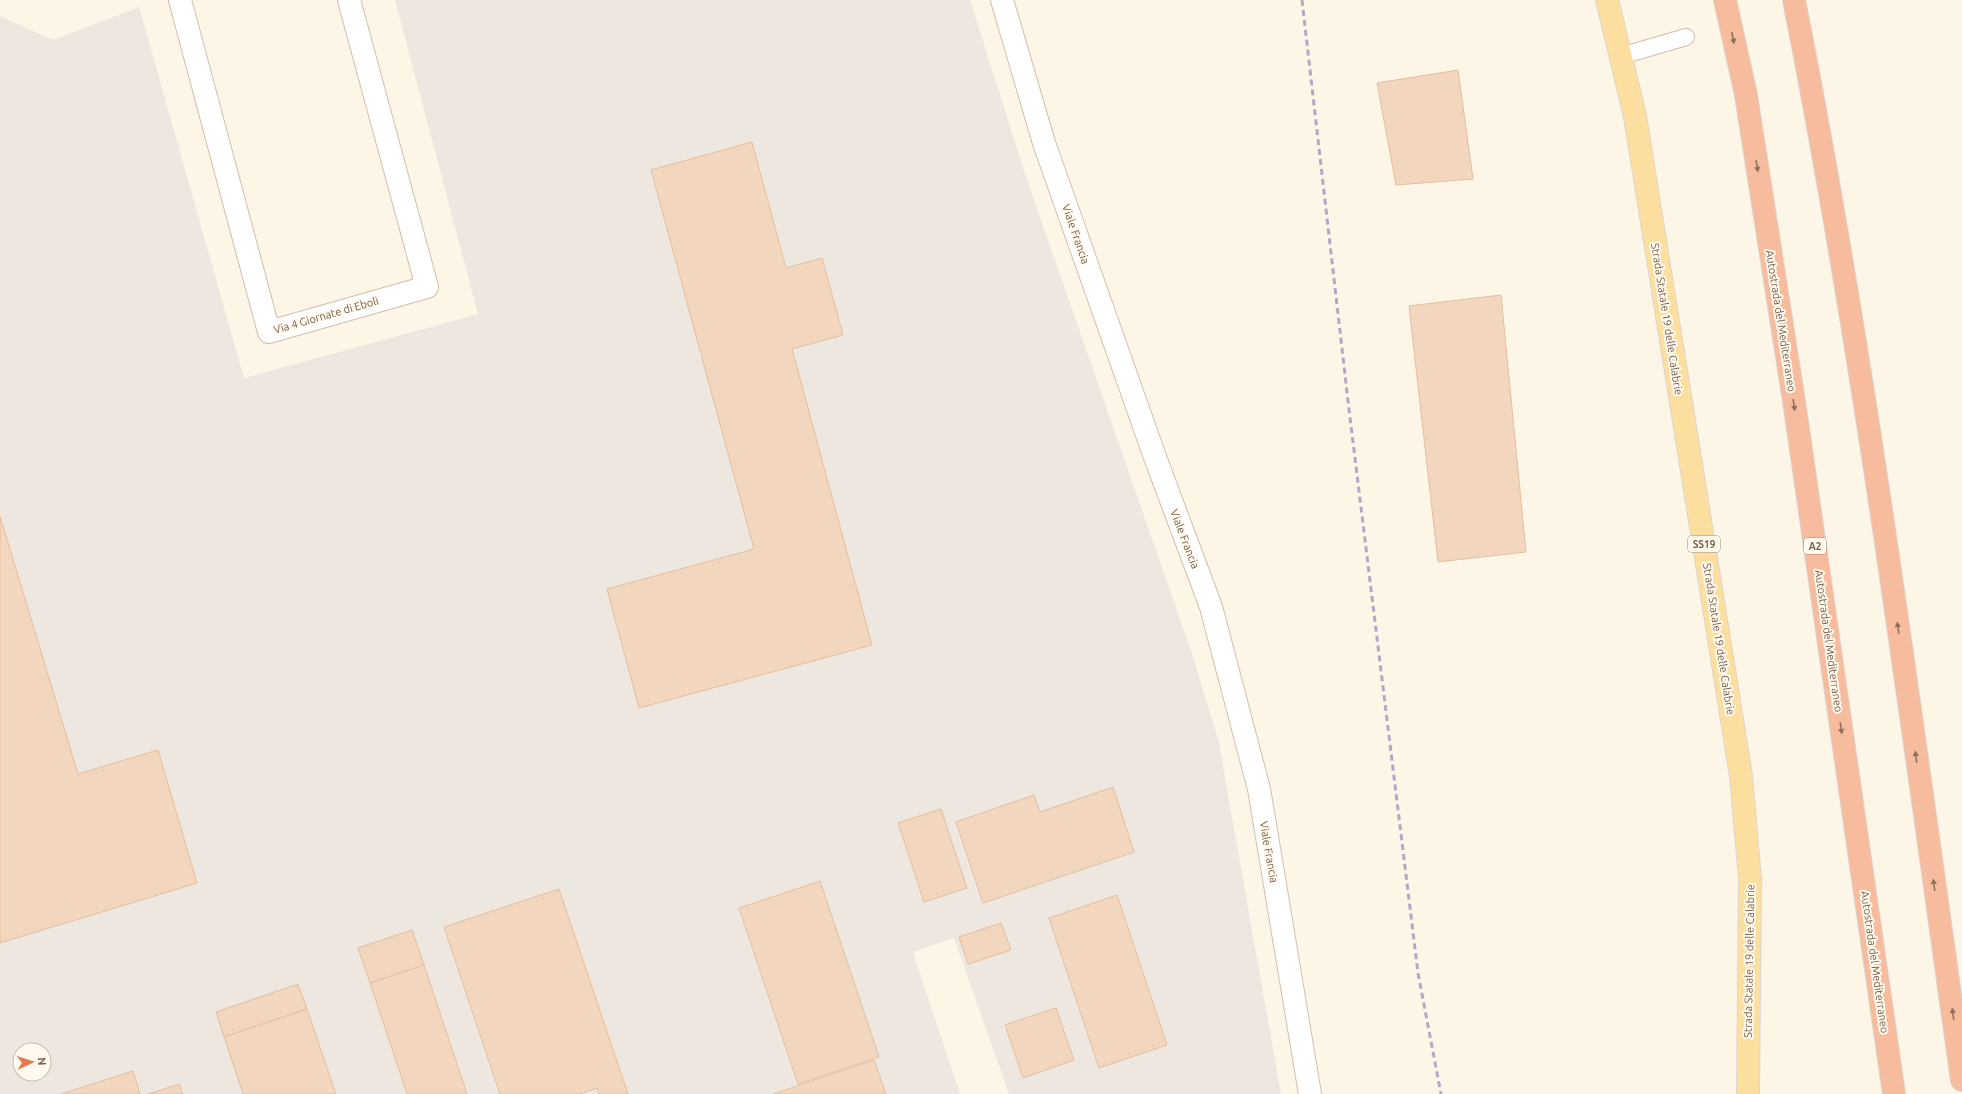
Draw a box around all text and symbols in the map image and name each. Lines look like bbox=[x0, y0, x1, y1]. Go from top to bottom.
one-way arrow bbox=[1731, 32, 1737, 44]
one-way arrow bbox=[1754, 160, 1760, 172]
street label: Viale Francia bbox=[1060, 203, 1092, 265]
street label: Strada Statale 19 delle Calabrie bbox=[1649, 242, 1685, 396]
street label: Autostrada del Mediterraneo bbox=[1764, 249, 1798, 393]
street label: Via 4 Giornate di Eboli bbox=[272, 294, 380, 336]
one-way arrow bbox=[1791, 399, 1797, 411]
street label: Viale Francia bbox=[1168, 508, 1202, 570]
road number: SS19 bbox=[1688, 536, 1720, 552]
road number: A2 bbox=[1804, 538, 1826, 554]
street label: Strada Statale 19 delle Calabrie bbox=[1701, 562, 1737, 716]
street label: Autostrada del Mediterraneo bbox=[1813, 569, 1845, 713]
one-way arrow bbox=[1895, 622, 1901, 634]
one-way arrow bbox=[1838, 722, 1844, 734]
one-way arrow bbox=[1913, 751, 1919, 763]
street label: Viale Francia bbox=[1258, 820, 1280, 884]
one-way arrow bbox=[1931, 879, 1937, 891]
street label: Strada Statale 19 delle Calabrie bbox=[1742, 884, 1756, 1038]
street label: Autostrada del Mediterraneo bbox=[1859, 890, 1891, 1034]
one-way arrow bbox=[1950, 1008, 1956, 1020]
north arrow bbox=[12, 1042, 52, 1082]
text: N bbox=[36, 1057, 48, 1066]

